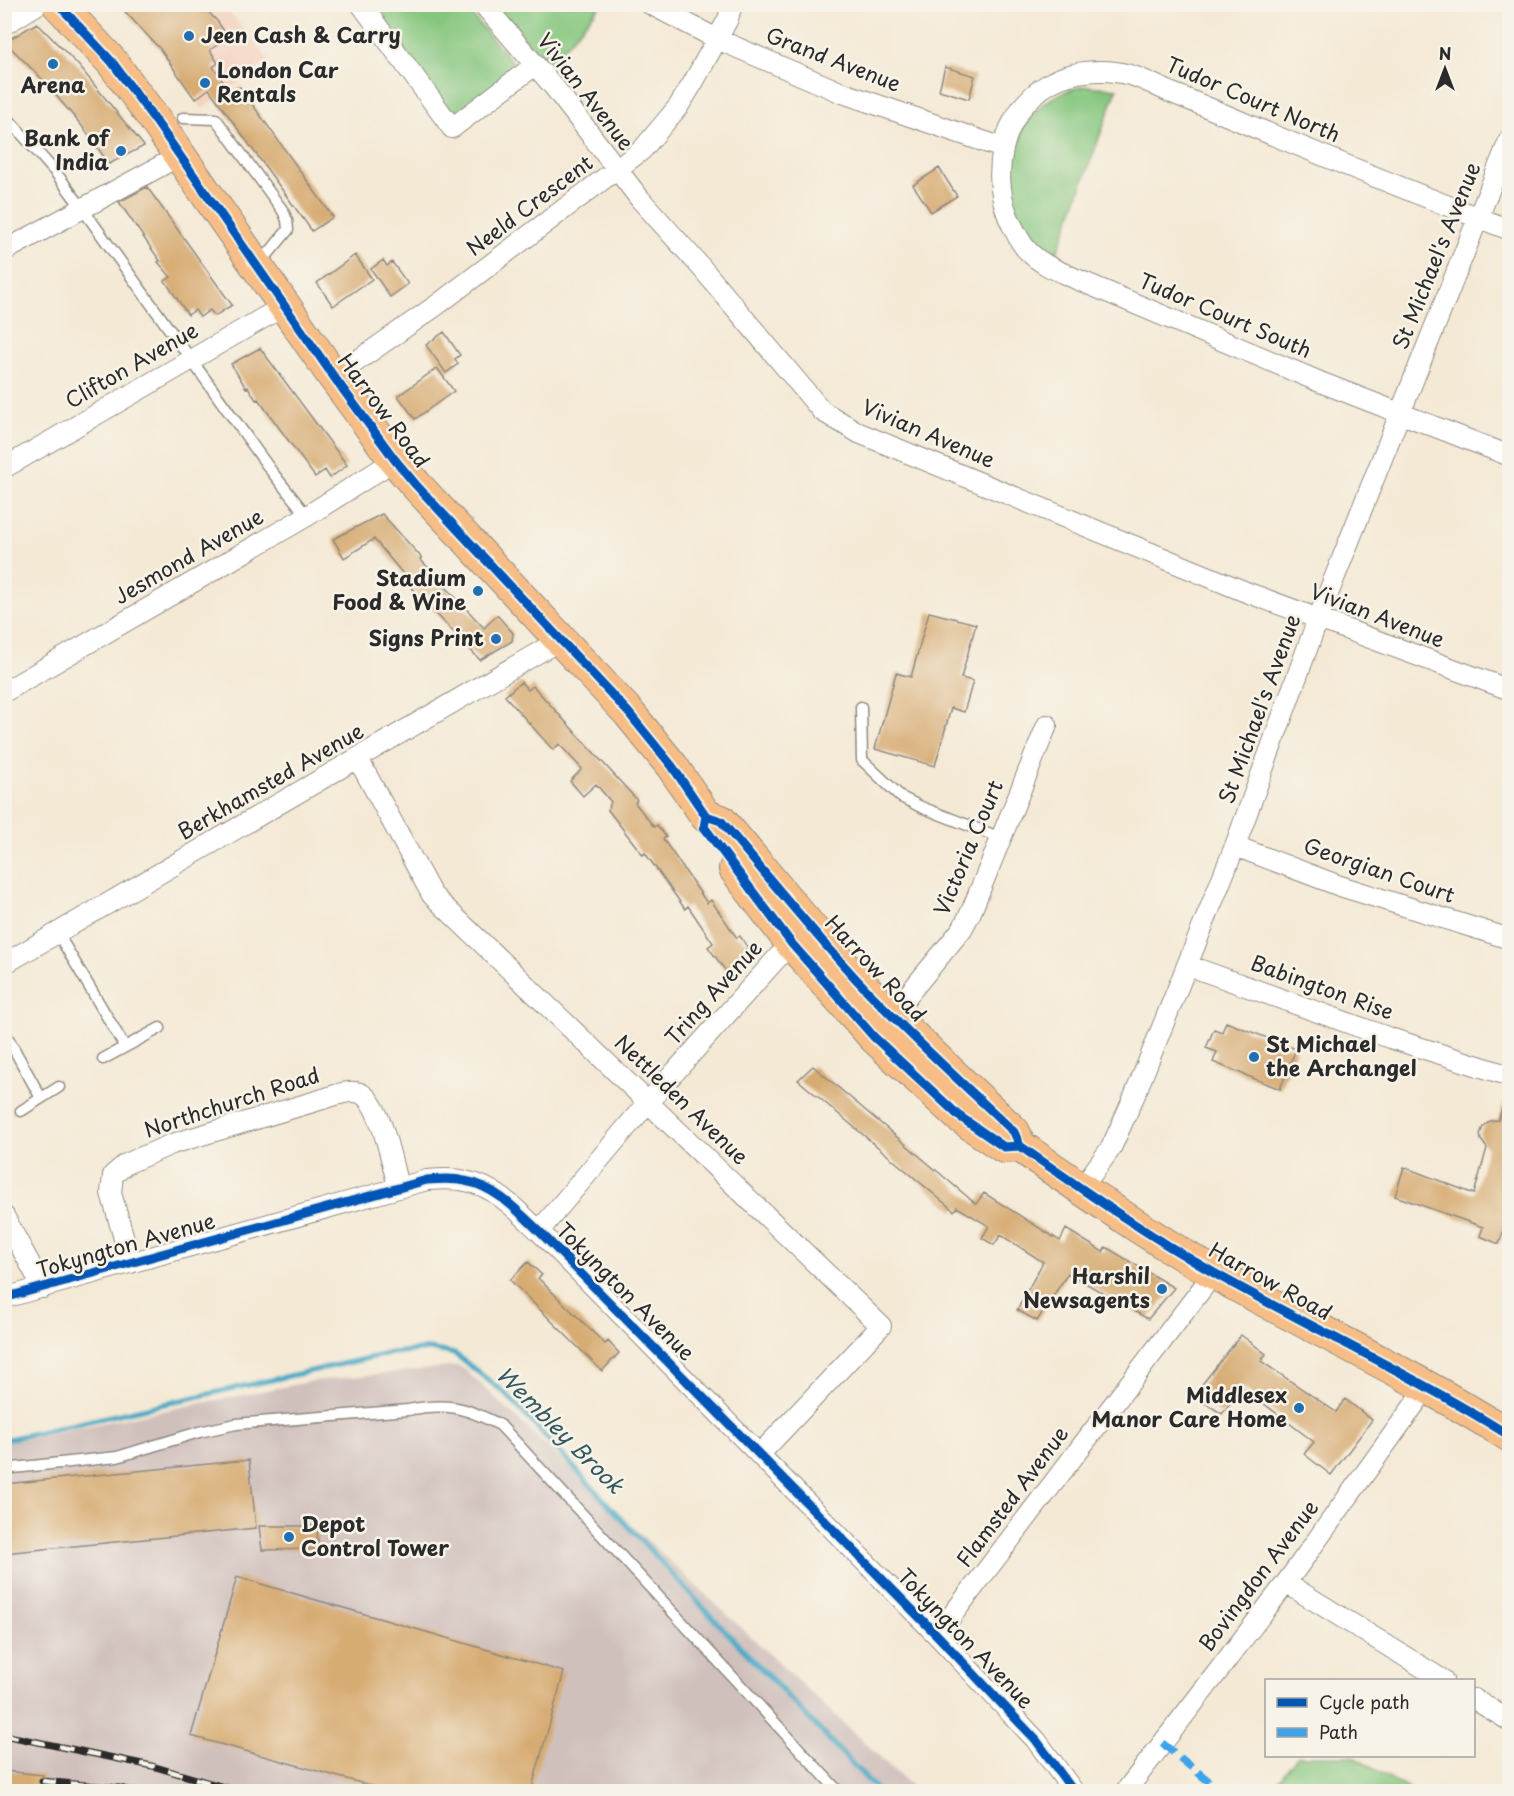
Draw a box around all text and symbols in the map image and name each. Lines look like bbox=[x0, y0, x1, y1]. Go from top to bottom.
place label: Jeen Cash & Carry bbox=[201, 18, 401, 50]
street label: Grand Avenue bbox=[762, 18, 906, 99]
street label: Vivian Avenue bbox=[530, 25, 643, 156]
marker: Jeen Cash & Carry bbox=[182, 29, 196, 43]
north arrow bbox=[1415, 39, 1475, 99]
text: N bbox=[1439, 41, 1451, 65]
street label: Tudor Court North bbox=[1162, 47, 1346, 149]
place label: London Car Rentals bbox=[217, 53, 339, 109]
marker: Arena bbox=[46, 57, 60, 71]
place label: Arena bbox=[20, 68, 85, 100]
marker: London Car Rentals bbox=[198, 76, 212, 90]
place label: Bank of India bbox=[24, 121, 111, 177]
marker: Bank of India bbox=[114, 144, 128, 158]
street label: Neeld Crescent bbox=[459, 146, 599, 263]
street label: St Michael's Avenue bbox=[1383, 157, 1487, 354]
street label: Tudor Court South bbox=[1135, 263, 1317, 365]
street label: Clifton Avenue bbox=[58, 313, 204, 415]
street label: Harrow Road bbox=[331, 346, 438, 474]
street label: Vivian Avenue bbox=[857, 390, 1000, 475]
street label: Jesmond Avenue bbox=[107, 499, 269, 611]
place label: Stadium Food & Wine bbox=[332, 561, 466, 617]
street label: Vivian Avenue bbox=[1306, 574, 1450, 654]
marker: Stadium Food & Wine bbox=[471, 584, 485, 598]
street label: St Michael's Avenue bbox=[1209, 609, 1307, 808]
place label: Signs Print bbox=[369, 621, 484, 653]
marker: Signs Print bbox=[489, 632, 503, 646]
street label: Berkhamsted Avenue bbox=[171, 714, 369, 847]
street label: Victoria Court bbox=[924, 775, 1010, 920]
street label: Georgian Court bbox=[1300, 828, 1460, 910]
street label: Harrow Road bbox=[818, 907, 935, 1028]
street label: Tring Avenue bbox=[656, 932, 769, 1051]
street label: Babington Rise bbox=[1247, 946, 1398, 1027]
street label: Nettleden Avenue bbox=[608, 1026, 757, 1171]
place label: St Michael the Archangel bbox=[1266, 1027, 1416, 1083]
marker: St Michael the Archangel bbox=[1247, 1050, 1261, 1064]
street label: Northchurch Road bbox=[140, 1058, 323, 1145]
street label: Tokyngton Avenue bbox=[32, 1203, 218, 1285]
street label: Tokyngton Avenue bbox=[550, 1214, 703, 1367]
street label: Harrow Road bbox=[1204, 1233, 1338, 1327]
place label: Harshil Newsagents bbox=[1023, 1259, 1150, 1315]
marker: Harshil Newsagents bbox=[1155, 1282, 1169, 1296]
water label: Wembley Brook bbox=[490, 1358, 633, 1501]
place label: Middlesex Manor Care Home bbox=[1091, 1378, 1287, 1434]
marker: Middlesex Manor Care Home bbox=[1292, 1401, 1306, 1415]
street label: Flamsted Avenue bbox=[948, 1418, 1075, 1573]
street label: Bovingdon Avenue bbox=[1190, 1492, 1325, 1657]
place label: Depot Control Tower bbox=[301, 1507, 449, 1563]
marker: Depot Control Tower bbox=[282, 1530, 296, 1544]
street label: Tokyngton Avenue bbox=[891, 1560, 1042, 1715]
legend bbox=[1265, 1679, 1475, 1757]
text: Cycle path bbox=[1319, 1688, 1410, 1715]
text: Path bbox=[1319, 1718, 1358, 1745]

